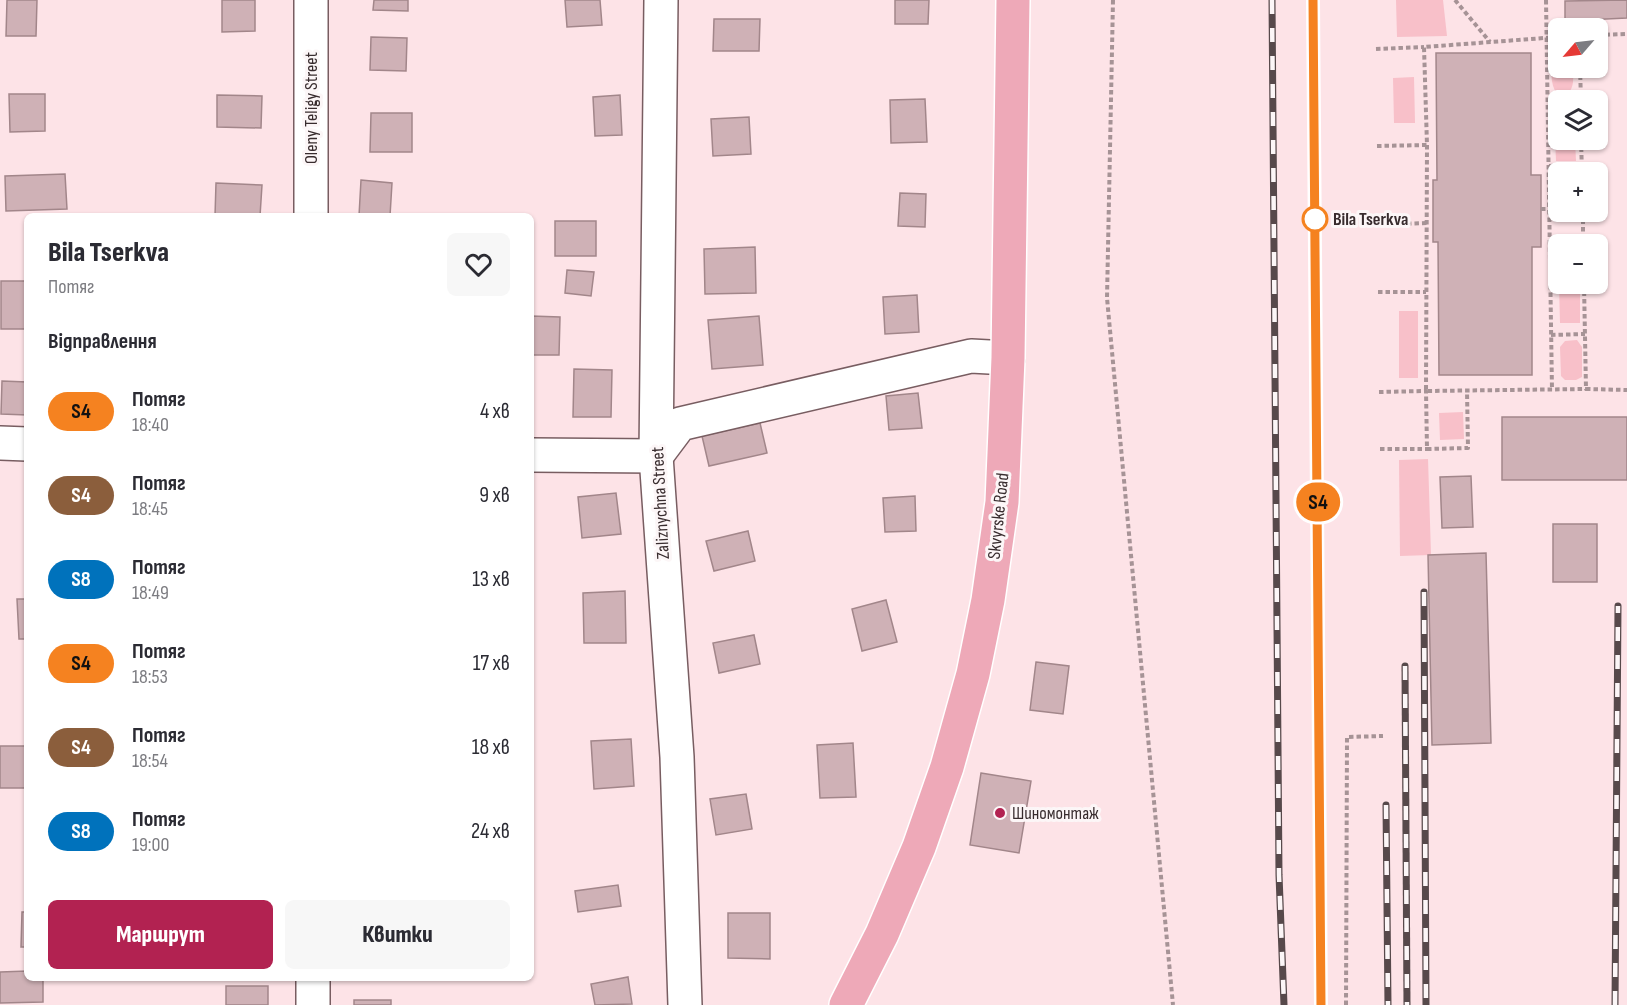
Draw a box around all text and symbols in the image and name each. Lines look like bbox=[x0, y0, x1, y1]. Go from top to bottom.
north arrow bbox=[1548, 18, 1608, 78]
map controls bbox=[1548, 18, 1608, 294]
street label: Oleny Teligy Street bbox=[301, 51, 322, 164]
button: layers bbox=[1548, 90, 1608, 150]
button: + bbox=[1548, 162, 1608, 222]
marker: Bila Tserkva bbox=[1302, 206, 1328, 232]
place label: Bila Tserkva bbox=[1333, 209, 1408, 230]
button: heart bbox=[447, 233, 510, 296]
button: − bbox=[1548, 234, 1608, 294]
text: Bila Tserkva bbox=[48, 236, 169, 269]
text: Потяг bbox=[48, 275, 95, 299]
text: Відправлення bbox=[48, 328, 157, 355]
text: Потяг bbox=[132, 386, 186, 413]
text: 4 хв bbox=[480, 398, 510, 425]
text: S4 bbox=[71, 399, 91, 424]
text: 18:40 bbox=[132, 413, 169, 437]
street label: Zaliznychna Street bbox=[647, 446, 674, 560]
text: Потяг bbox=[132, 470, 186, 497]
street label: Skvyrske Road bbox=[984, 472, 1013, 560]
text: 9 хв bbox=[479, 482, 510, 509]
line badge: S4 bbox=[1291, 482, 1345, 522]
text: S4 bbox=[71, 483, 91, 508]
text: S4 bbox=[1308, 490, 1328, 515]
text: 18:45 bbox=[132, 497, 168, 521]
text: Потяг bbox=[132, 554, 186, 581]
text: 13 хв bbox=[472, 566, 510, 593]
text: S8 bbox=[71, 567, 91, 592]
text: 18:49 bbox=[132, 581, 169, 605]
text: Потяг bbox=[132, 638, 186, 665]
text: 17 хв bbox=[473, 650, 510, 677]
text: S4 bbox=[71, 651, 91, 676]
text: 18:53 bbox=[132, 665, 168, 689]
text: Потяг bbox=[132, 722, 186, 749]
text: 18 хв bbox=[472, 734, 510, 761]
text: S4 bbox=[71, 735, 91, 760]
text: 18:54 bbox=[132, 749, 168, 773]
place label: Шиномонтаж bbox=[1012, 803, 1099, 824]
text: Потяг bbox=[132, 806, 186, 833]
marker: Шиномонтаж bbox=[993, 806, 1007, 820]
text: 24 хв bbox=[471, 818, 510, 845]
text: S8 bbox=[71, 819, 91, 844]
text: 19:00 bbox=[132, 833, 169, 857]
button: Маршрут bbox=[48, 900, 273, 969]
button: Квитки bbox=[285, 900, 510, 969]

